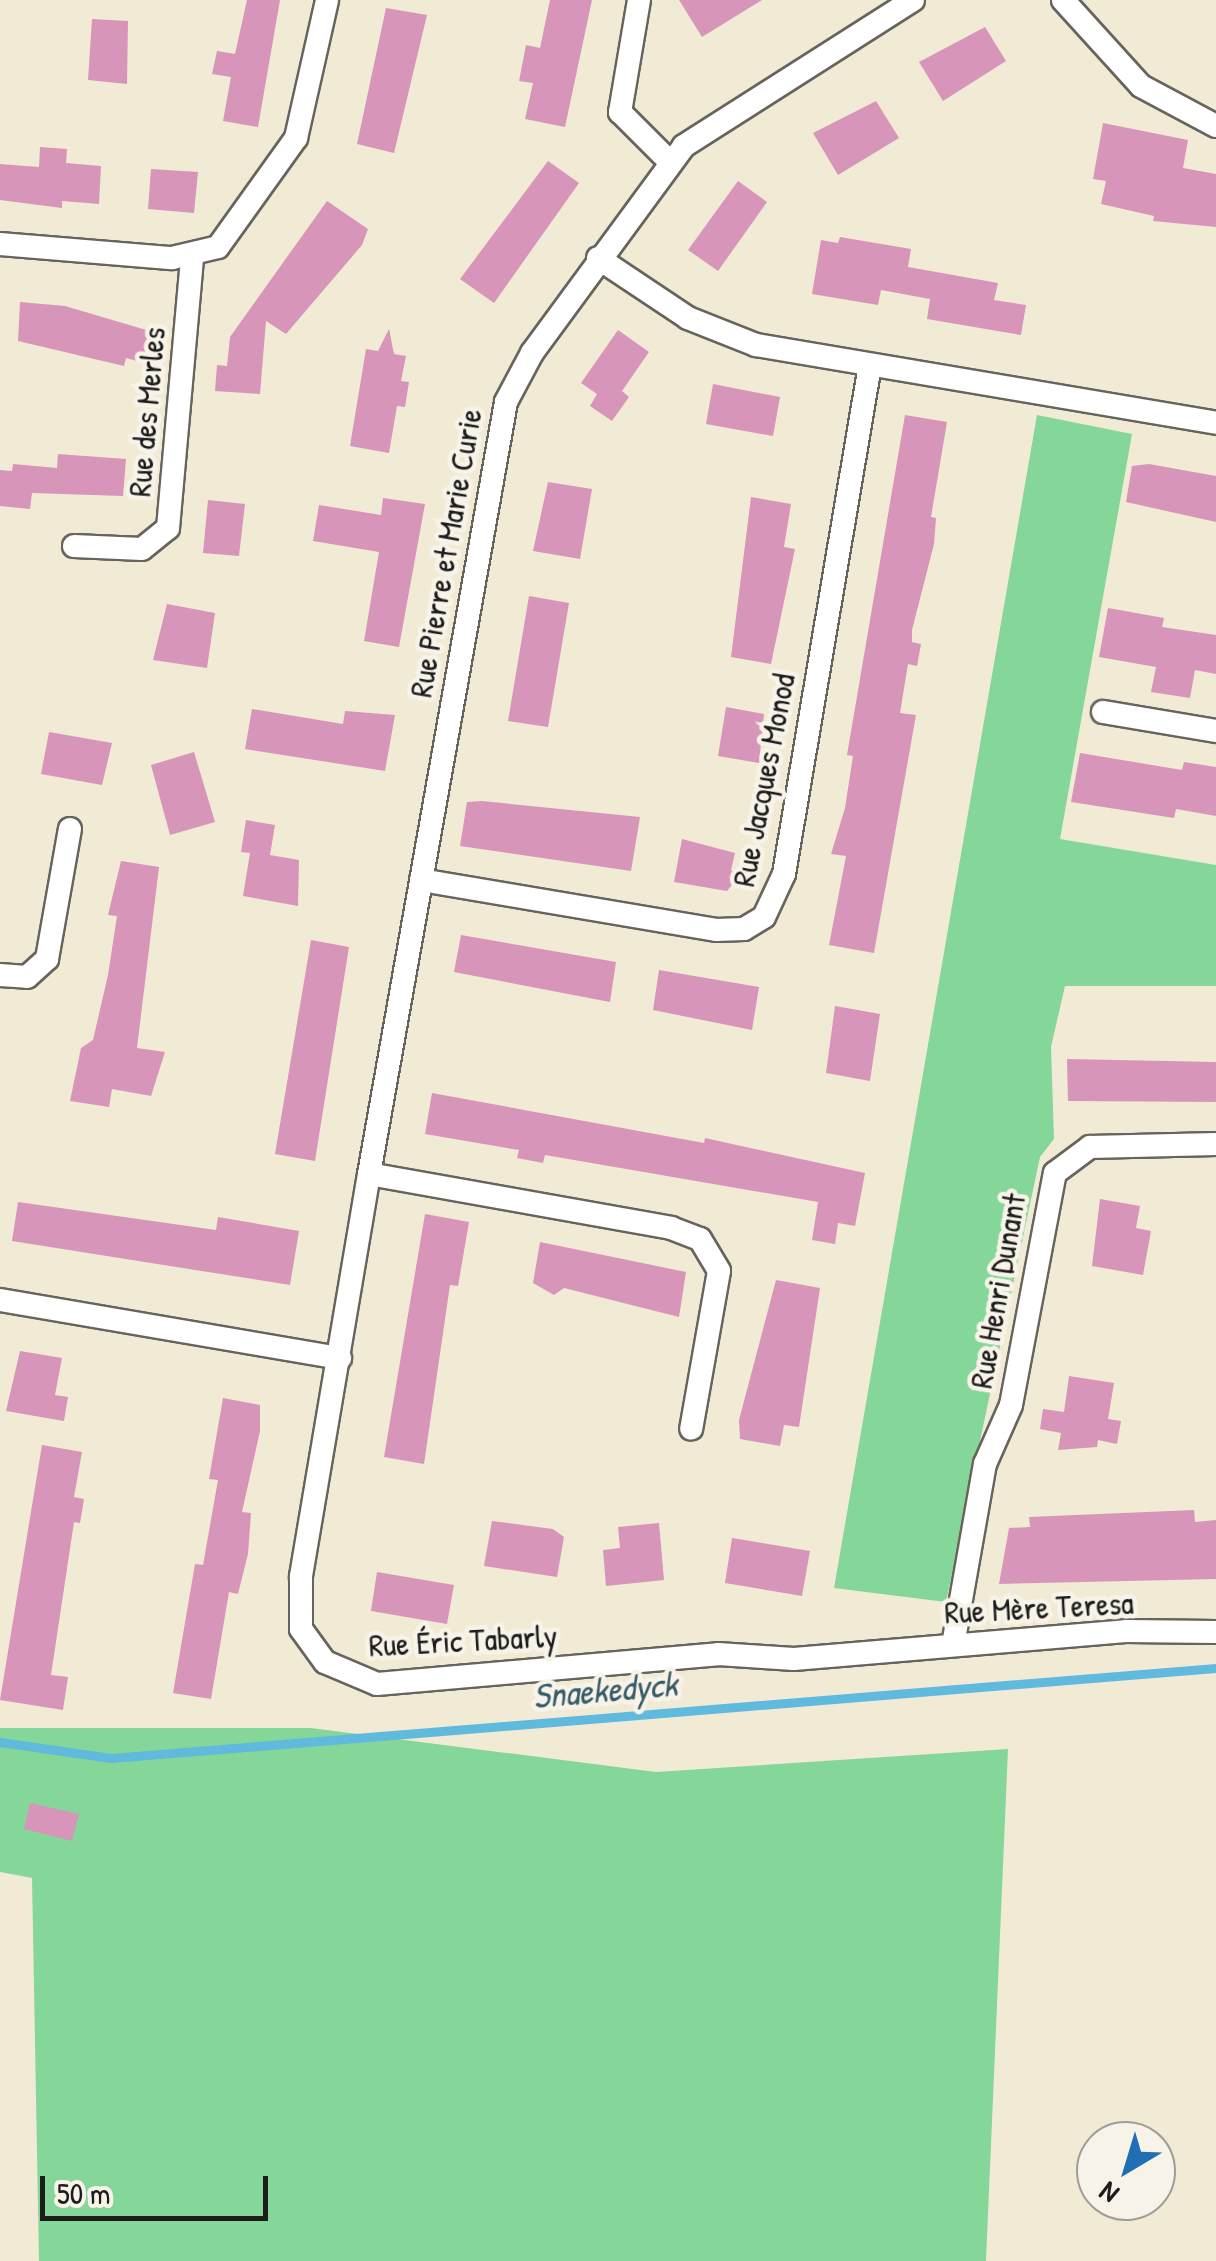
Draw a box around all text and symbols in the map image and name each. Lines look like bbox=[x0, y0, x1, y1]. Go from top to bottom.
street label: Rue des Merles bbox=[120, 326, 174, 498]
street label: Rue Pierre et Marie Curie bbox=[402, 406, 490, 700]
street label: Rue Jacques Monod bbox=[725, 670, 803, 890]
street label: Rue Henri Dunant bbox=[962, 1191, 1034, 1391]
street label: Rue Mère Teresa bbox=[944, 1584, 1134, 1632]
street label: Rue Éric Tabarly bbox=[368, 1617, 558, 1665]
water label: Snaekedyck bbox=[531, 1663, 679, 1717]
north arrow bbox=[1076, 2121, 1176, 2221]
scale bar bbox=[45, 2156, 272, 2218]
text: 50 m bbox=[57, 2173, 110, 2213]
text: N bbox=[1091, 2174, 1126, 2213]

